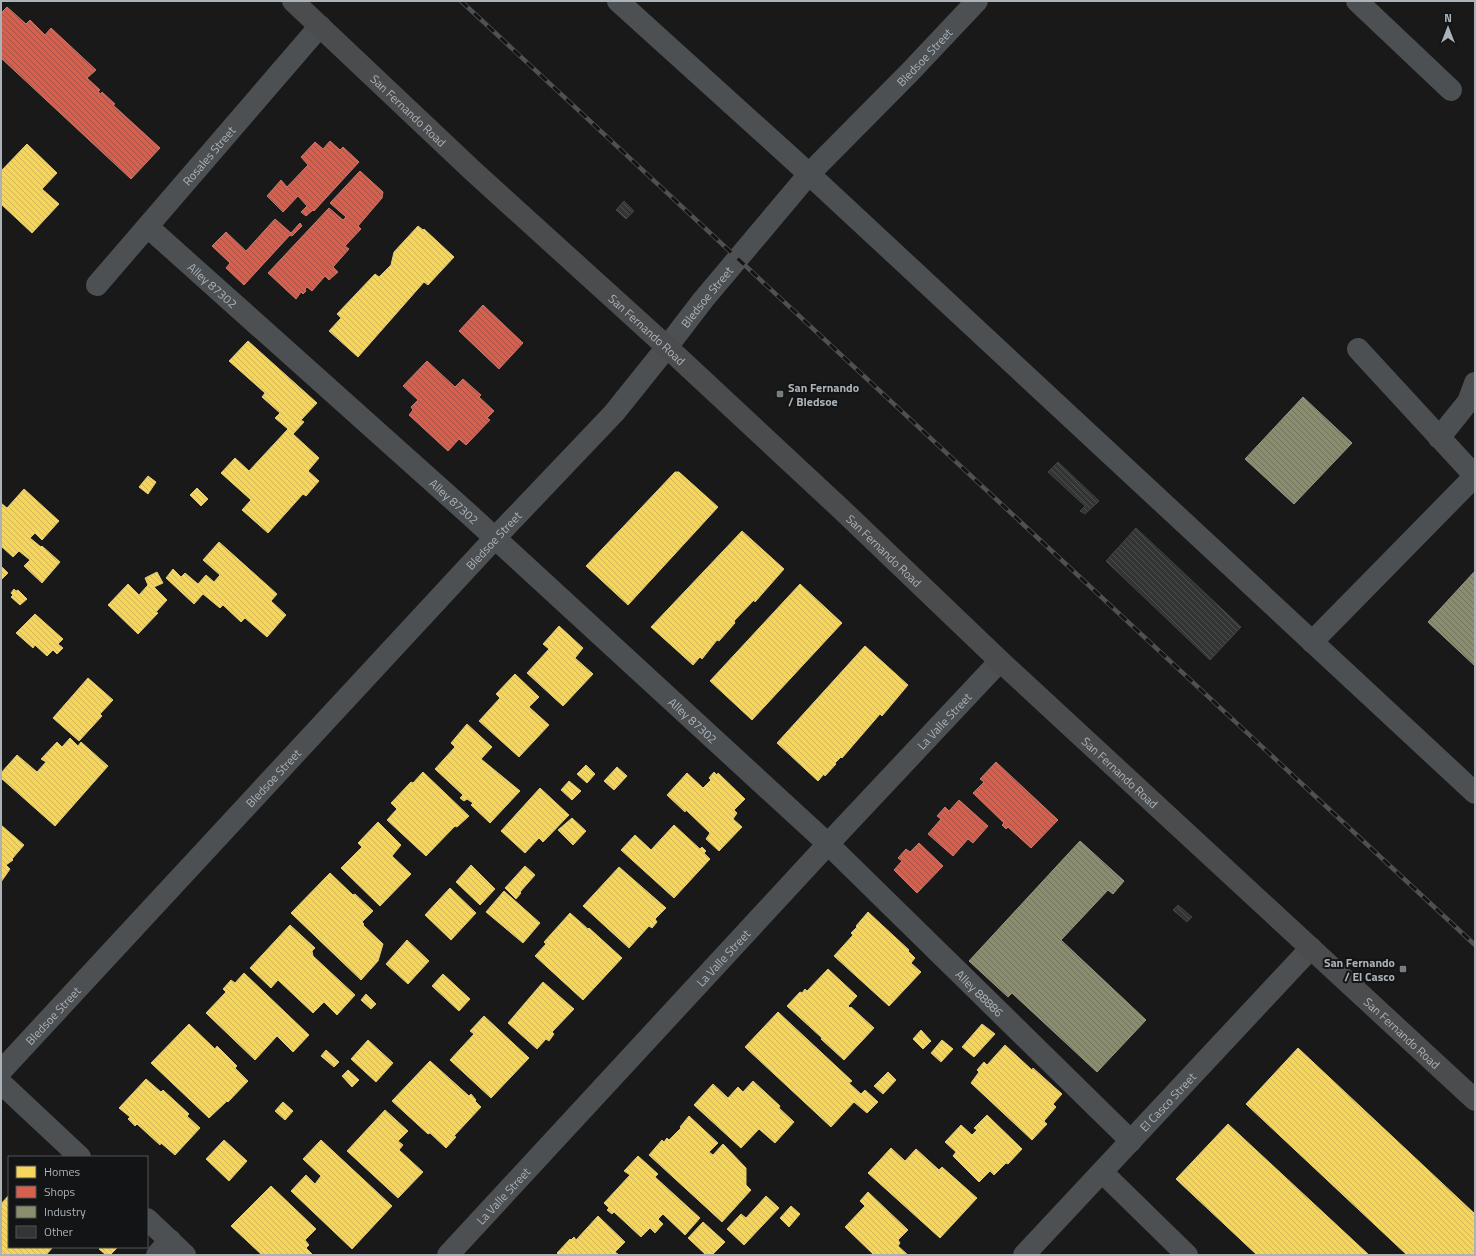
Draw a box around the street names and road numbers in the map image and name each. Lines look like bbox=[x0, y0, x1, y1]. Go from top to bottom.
street label: Bledsoe Street bbox=[892, 23, 957, 90]
street label: San Fernando Road bbox=[366, 70, 451, 151]
street label: Rosales Street bbox=[177, 121, 240, 189]
street label: Alley 87302 bbox=[184, 258, 242, 312]
street label: Bledsoe Street bbox=[676, 261, 738, 331]
street label: San Fernando Road bbox=[605, 289, 690, 369]
street label: Alley 87302 bbox=[425, 474, 483, 528]
street label: Bledsoe Street bbox=[461, 506, 526, 574]
street label: San Fernando Road bbox=[842, 509, 926, 591]
street label: La Valle Street bbox=[912, 687, 976, 754]
street label: Alley 87302 bbox=[664, 692, 722, 748]
street label: San Fernando Road bbox=[1078, 732, 1163, 812]
street label: Bledsoe Street bbox=[241, 743, 306, 811]
street label: La Valle Street bbox=[691, 924, 755, 991]
street label: Alley 88886 bbox=[952, 965, 1008, 1021]
street label: Bledsoe Street bbox=[20, 981, 85, 1049]
street label: San Fernando Road bbox=[1360, 992, 1445, 1073]
street label: El Casco Street bbox=[1135, 1067, 1201, 1136]
street label: La Valle Street bbox=[471, 1162, 535, 1229]

